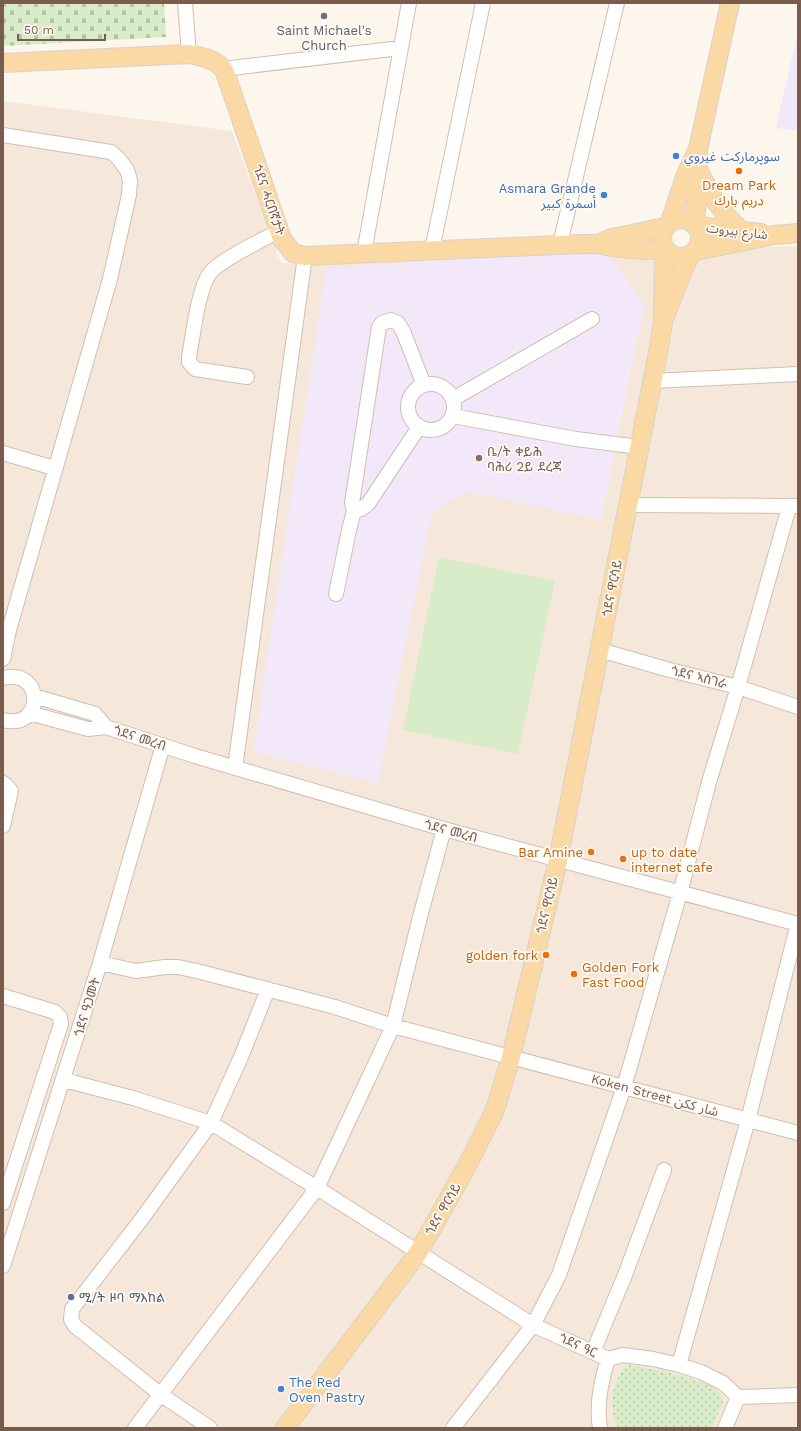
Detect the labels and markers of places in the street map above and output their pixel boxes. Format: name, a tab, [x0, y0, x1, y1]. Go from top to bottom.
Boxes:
marker: Saint Michael's Church	[319, 11, 329, 21]
place label: Saint Michael's Church	[276, 23, 372, 53]
place label: سوپرمارکت غيروي	[684, 149, 780, 167]
marker: سوپرمارکت غيروي	[671, 151, 681, 161]
marker: Dream Park دريم بارك	[734, 166, 744, 176]
place label: Dream Park دريم بارك	[702, 178, 777, 211]
place label: Asmara Grande أسمرة كبير	[499, 181, 596, 211]
marker: Asmara Grande أسمرة كبير	[599, 190, 609, 200]
place label: ቤ/ት ቀይሕ ባሕሪ 2ይ ደረጃ	[487, 444, 562, 474]
marker: ቤ/ት ቀይሕ ባሕሪ 2ይ ደረጃ	[474, 453, 484, 463]
place label: Bar Amine	[518, 845, 583, 860]
place label: up to date internet cafe	[631, 845, 713, 875]
marker: Bar Amine	[586, 847, 596, 857]
marker: up to date internet cafe	[618, 854, 628, 864]
place label: golden fork	[466, 948, 539, 963]
marker: golden fork	[541, 950, 551, 960]
place label: Golden Fork Fast Food	[582, 960, 660, 990]
marker: Golden Fork Fast Food	[569, 969, 579, 979]
place label: ሚ/ት ዞባ ማእከል	[79, 1290, 165, 1305]
marker: ሚ/ት ዞባ ማእከል	[66, 1292, 76, 1302]
place label: The Red Oven Pastry	[289, 1375, 365, 1405]
marker: The Red Oven Pastry	[276, 1384, 286, 1394]

